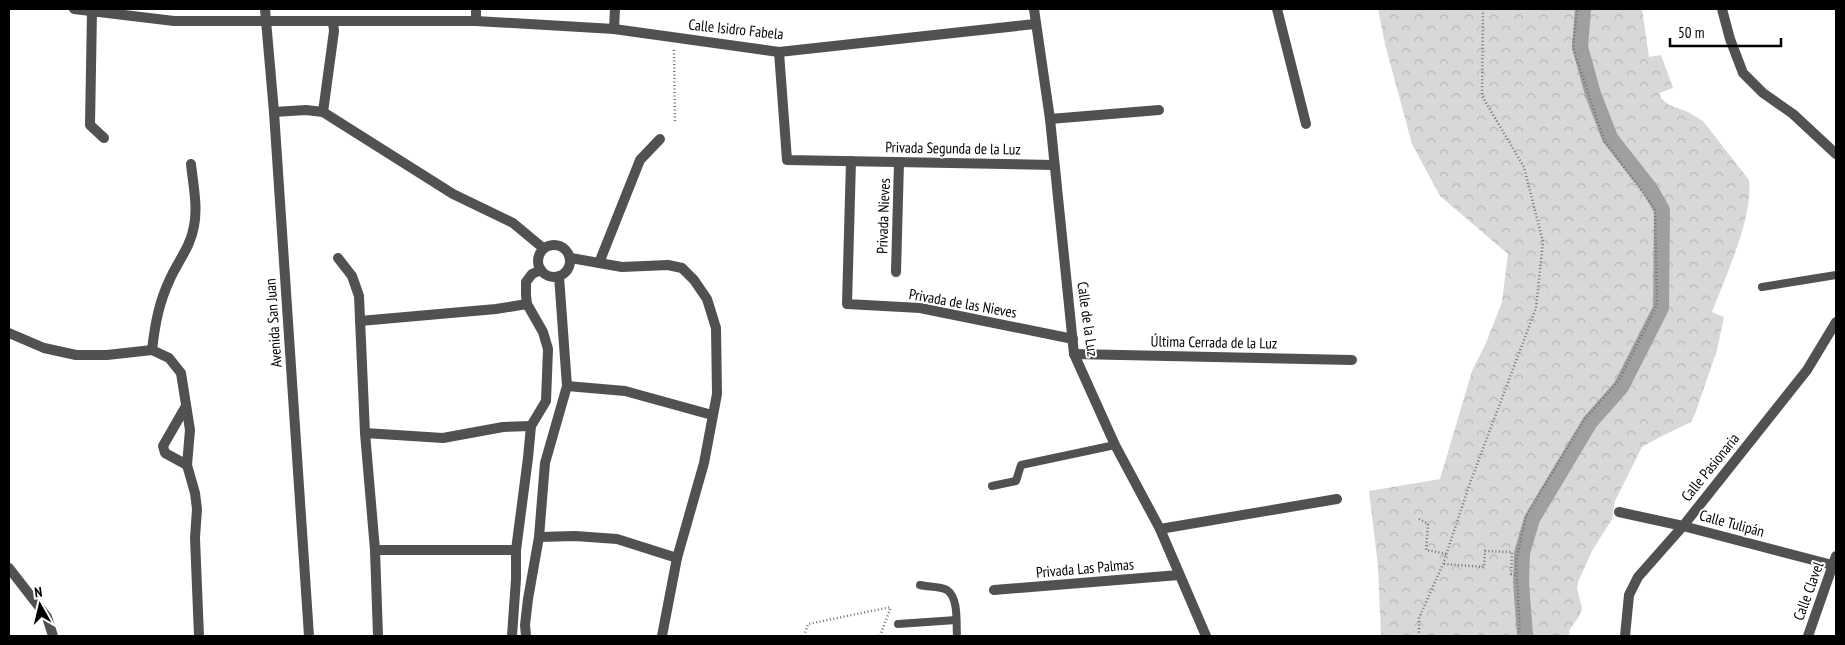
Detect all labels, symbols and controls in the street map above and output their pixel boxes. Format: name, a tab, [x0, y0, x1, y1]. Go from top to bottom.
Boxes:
street label: Calle Isidro Fabela	[688, 15, 784, 43]
scale bar	[1670, 15, 1781, 47]
text: 50 m	[1678, 23, 1704, 42]
street label: Privada Segunda de la Luz	[885, 137, 1021, 159]
street label: Privada Nieves	[872, 178, 894, 254]
street label: Avenida San Juan	[260, 278, 286, 368]
street label: Calle de la Luz	[1073, 280, 1103, 358]
street label: Privada de las Nieves	[908, 284, 1018, 322]
street label: Última Cerrada de la Luz	[1151, 331, 1277, 353]
street label: Calle Pasionaria	[1677, 429, 1743, 505]
street label: Calle Tulipán	[1697, 505, 1767, 541]
street label: Privada Las Palmas	[1035, 554, 1135, 582]
street label: Calle Clavel	[1789, 559, 1828, 623]
north arrow	[15, 580, 65, 630]
text: N	[33, 583, 43, 602]

